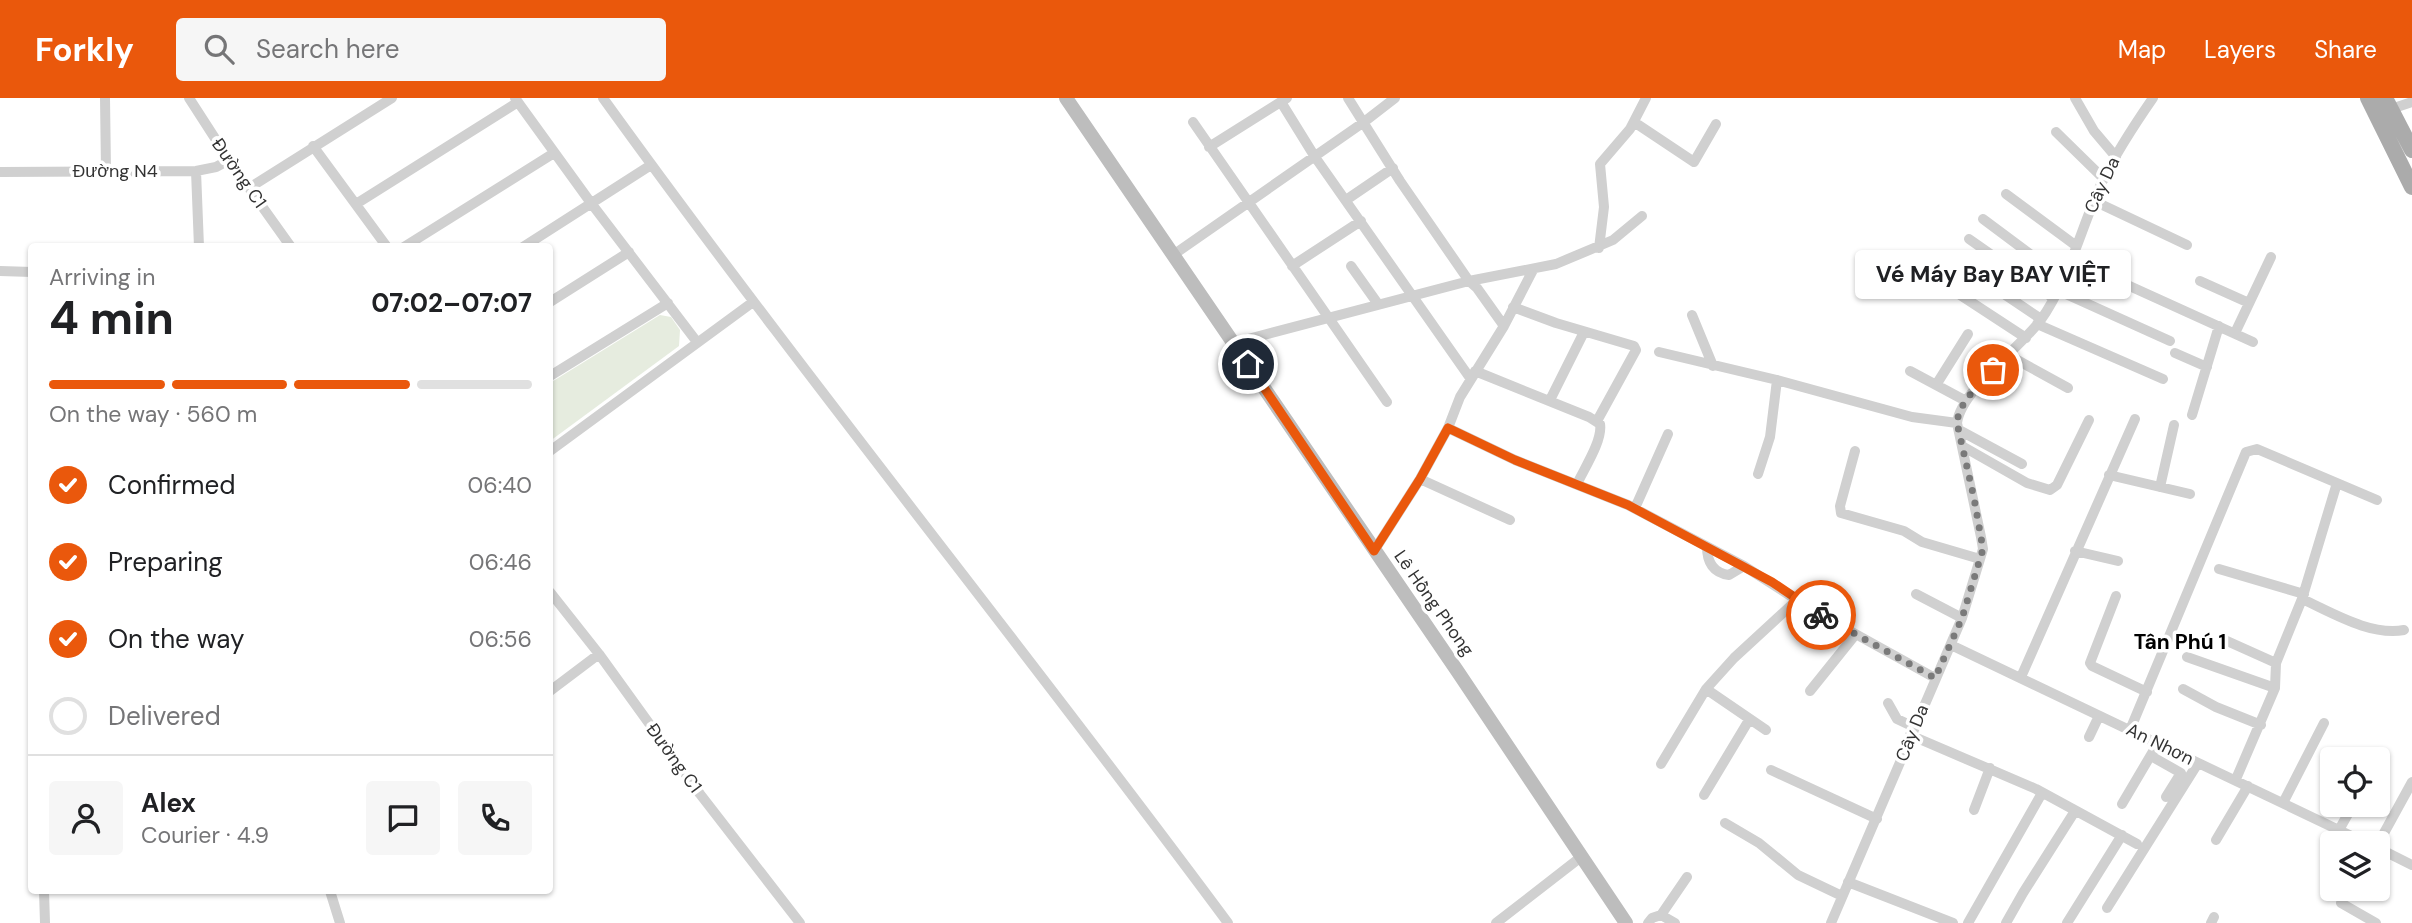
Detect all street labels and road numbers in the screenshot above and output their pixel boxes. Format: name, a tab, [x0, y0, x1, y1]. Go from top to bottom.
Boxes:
street label: Đường C1	[206, 133, 272, 213]
street label: Cây Da	[2079, 153, 2125, 217]
street label: Đường N4	[72, 159, 158, 183]
street label: Lê Hồng Phong	[1389, 545, 1479, 661]
street label: Cây Da	[1890, 701, 1934, 765]
street label: An Nhơn	[2122, 717, 2198, 771]
street label: Đường C1	[641, 718, 707, 798]

